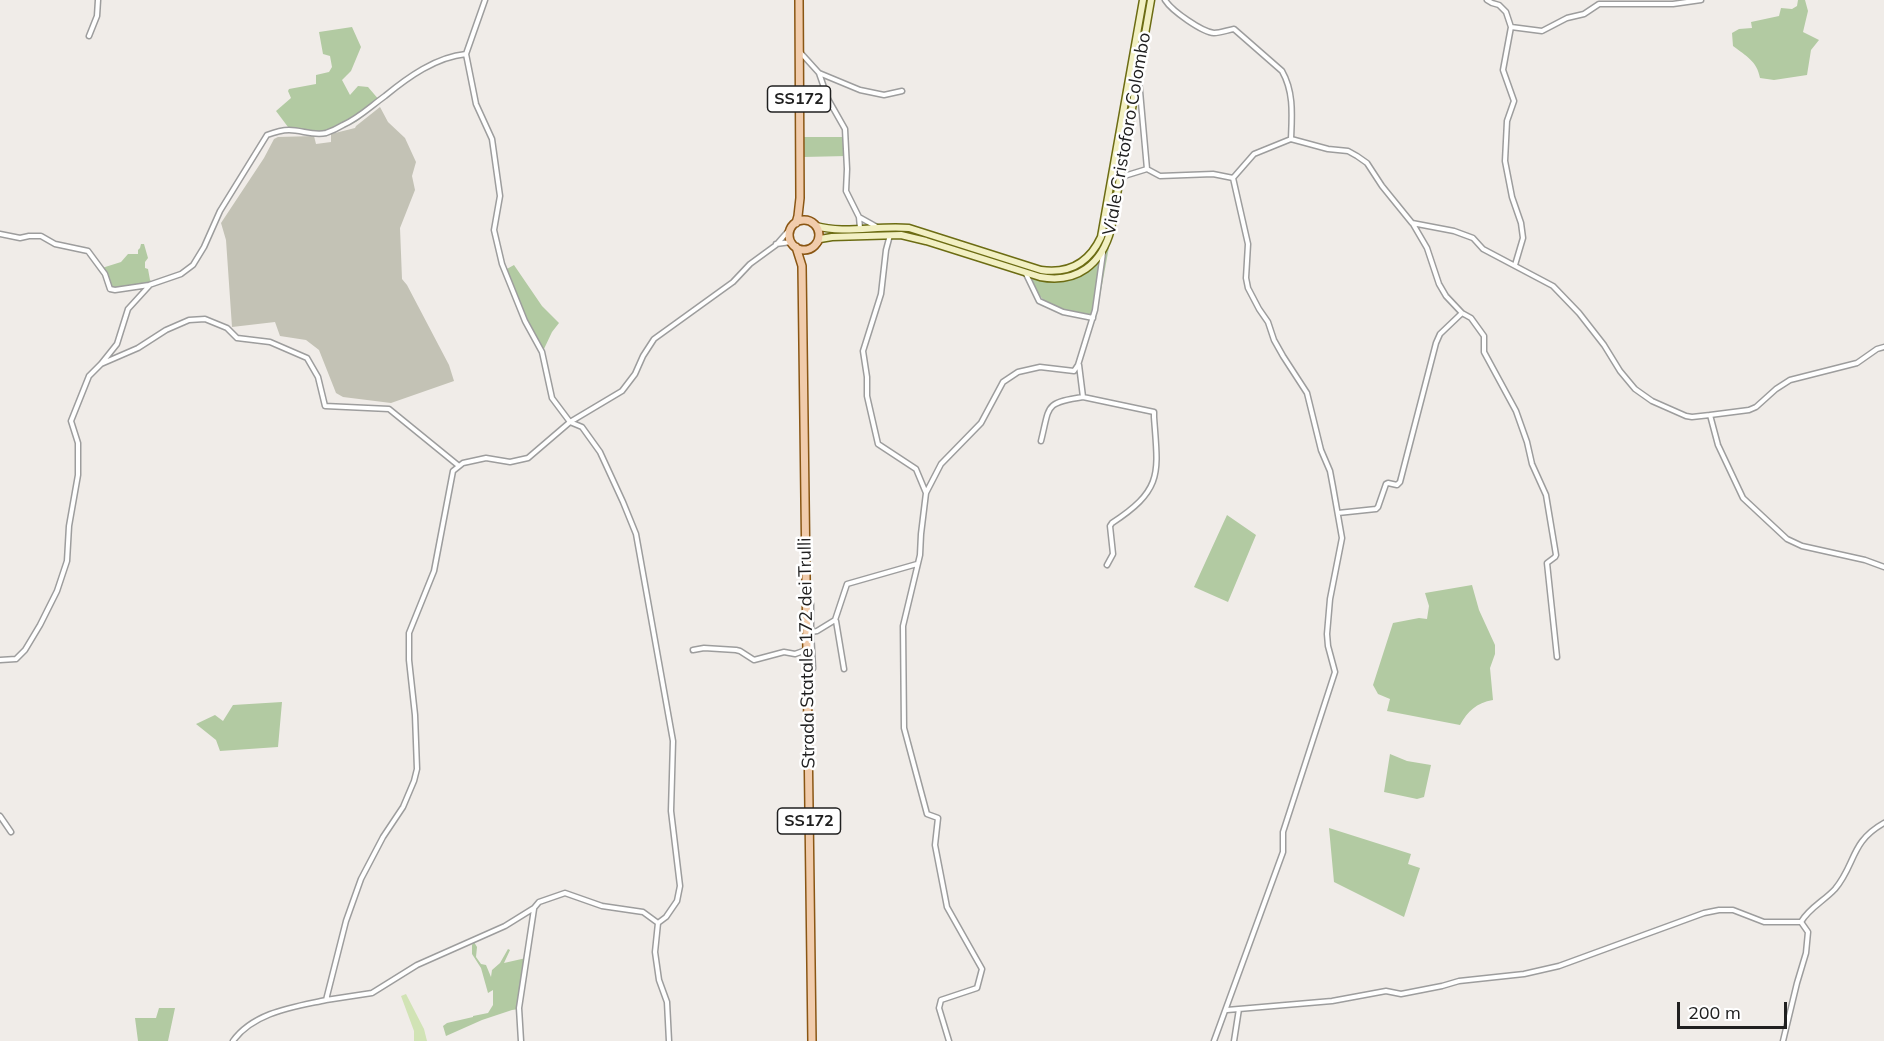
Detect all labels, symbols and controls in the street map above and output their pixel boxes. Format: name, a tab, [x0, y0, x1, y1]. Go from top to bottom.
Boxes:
street label: Viale Cristoforo Colombo	[1099, 31, 1155, 237]
road number: SS172	[768, 86, 830, 112]
street label: Strada Statale 172 dei Trulli	[794, 537, 820, 769]
road number: SS172	[778, 808, 840, 834]
scale bar	[1680, 990, 1790, 1028]
text: 200 m	[1688, 1001, 1741, 1024]

